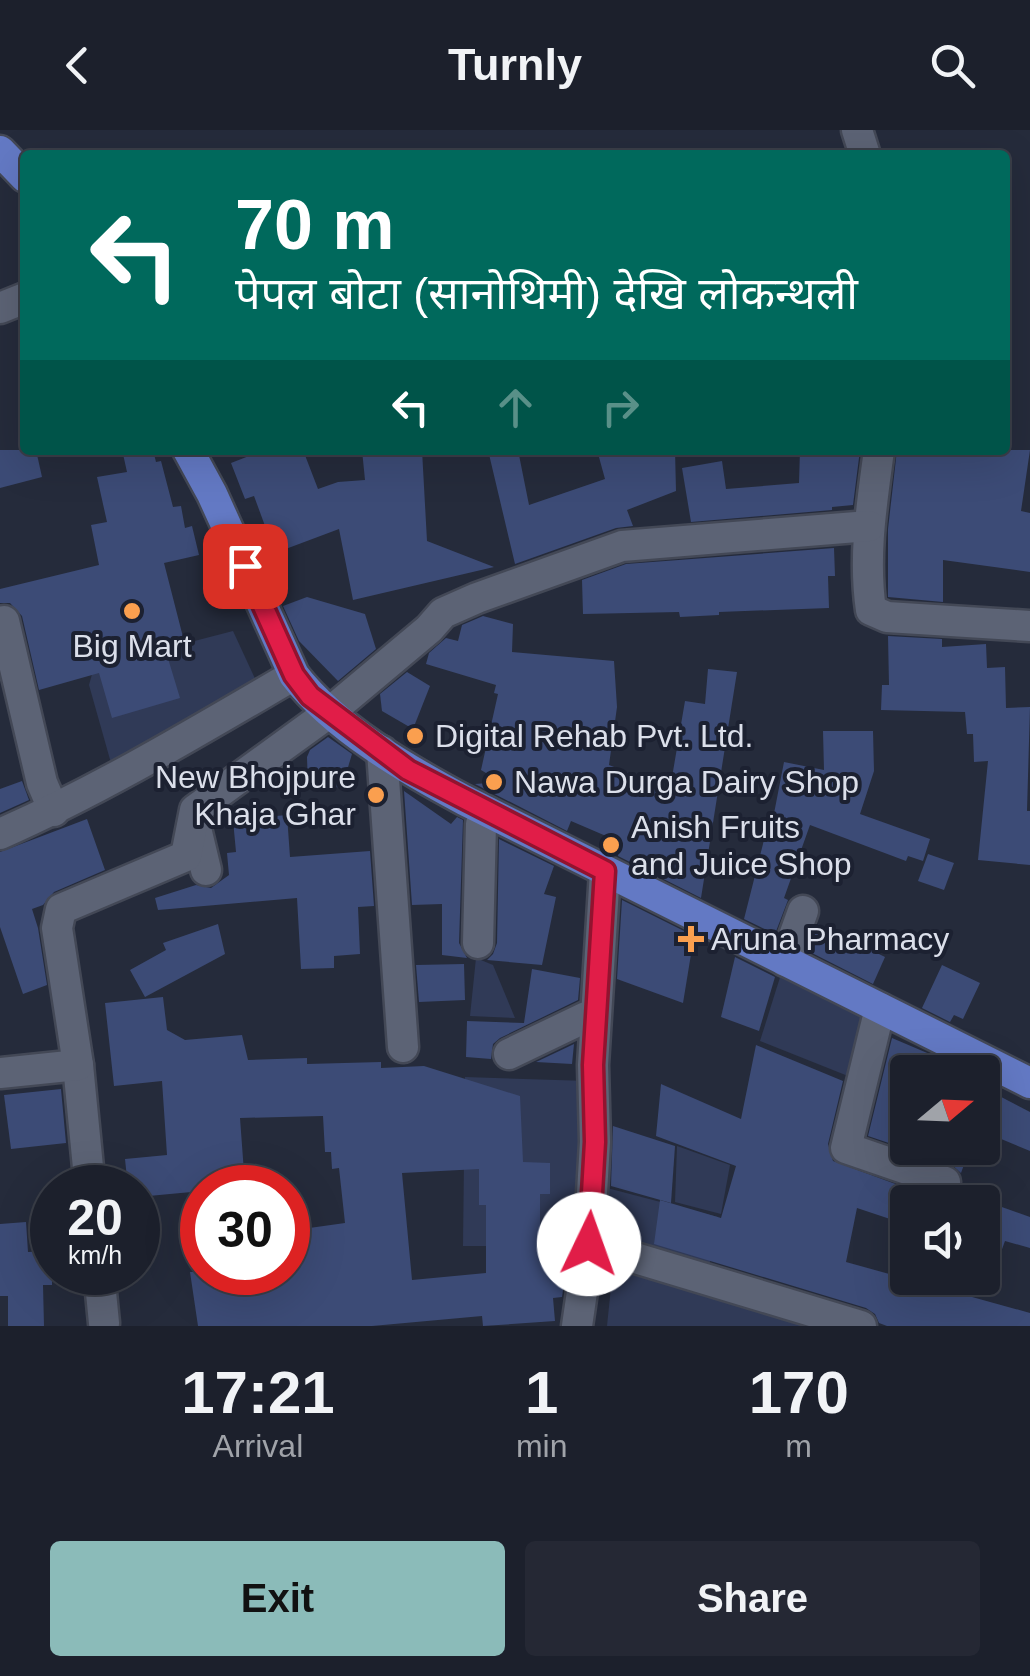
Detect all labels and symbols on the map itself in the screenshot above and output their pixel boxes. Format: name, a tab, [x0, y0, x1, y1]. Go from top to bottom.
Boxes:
pin	[203, 524, 288, 609]
marker: Big Mart	[121, 600, 143, 622]
place label: Big Mart	[72, 628, 192, 664]
place label: Digital Rehab Pvt. Ltd.	[435, 718, 753, 754]
marker: Digital Rehab Pvt. Ltd.	[404, 725, 426, 747]
place label: New Bhojpure Khaja Ghar	[155, 759, 356, 832]
place label: Nawa Durga Dairy Shop	[514, 764, 859, 800]
marker: Nawa Durga Dairy Shop	[483, 771, 505, 793]
marker: New Bhojpure Khaja Ghar	[365, 784, 387, 806]
place label: Anish Fruits and Juice Shop	[631, 809, 852, 882]
marker: Anish Fruits and Juice Shop	[600, 834, 622, 856]
place label: Aruna Pharmacy	[711, 921, 949, 957]
marker: Aruna Pharmacy	[680, 928, 702, 950]
north arrow	[890, 1055, 1000, 1165]
speed limit sign: 30	[180, 1165, 310, 1295]
position arrow	[537, 1192, 641, 1296]

